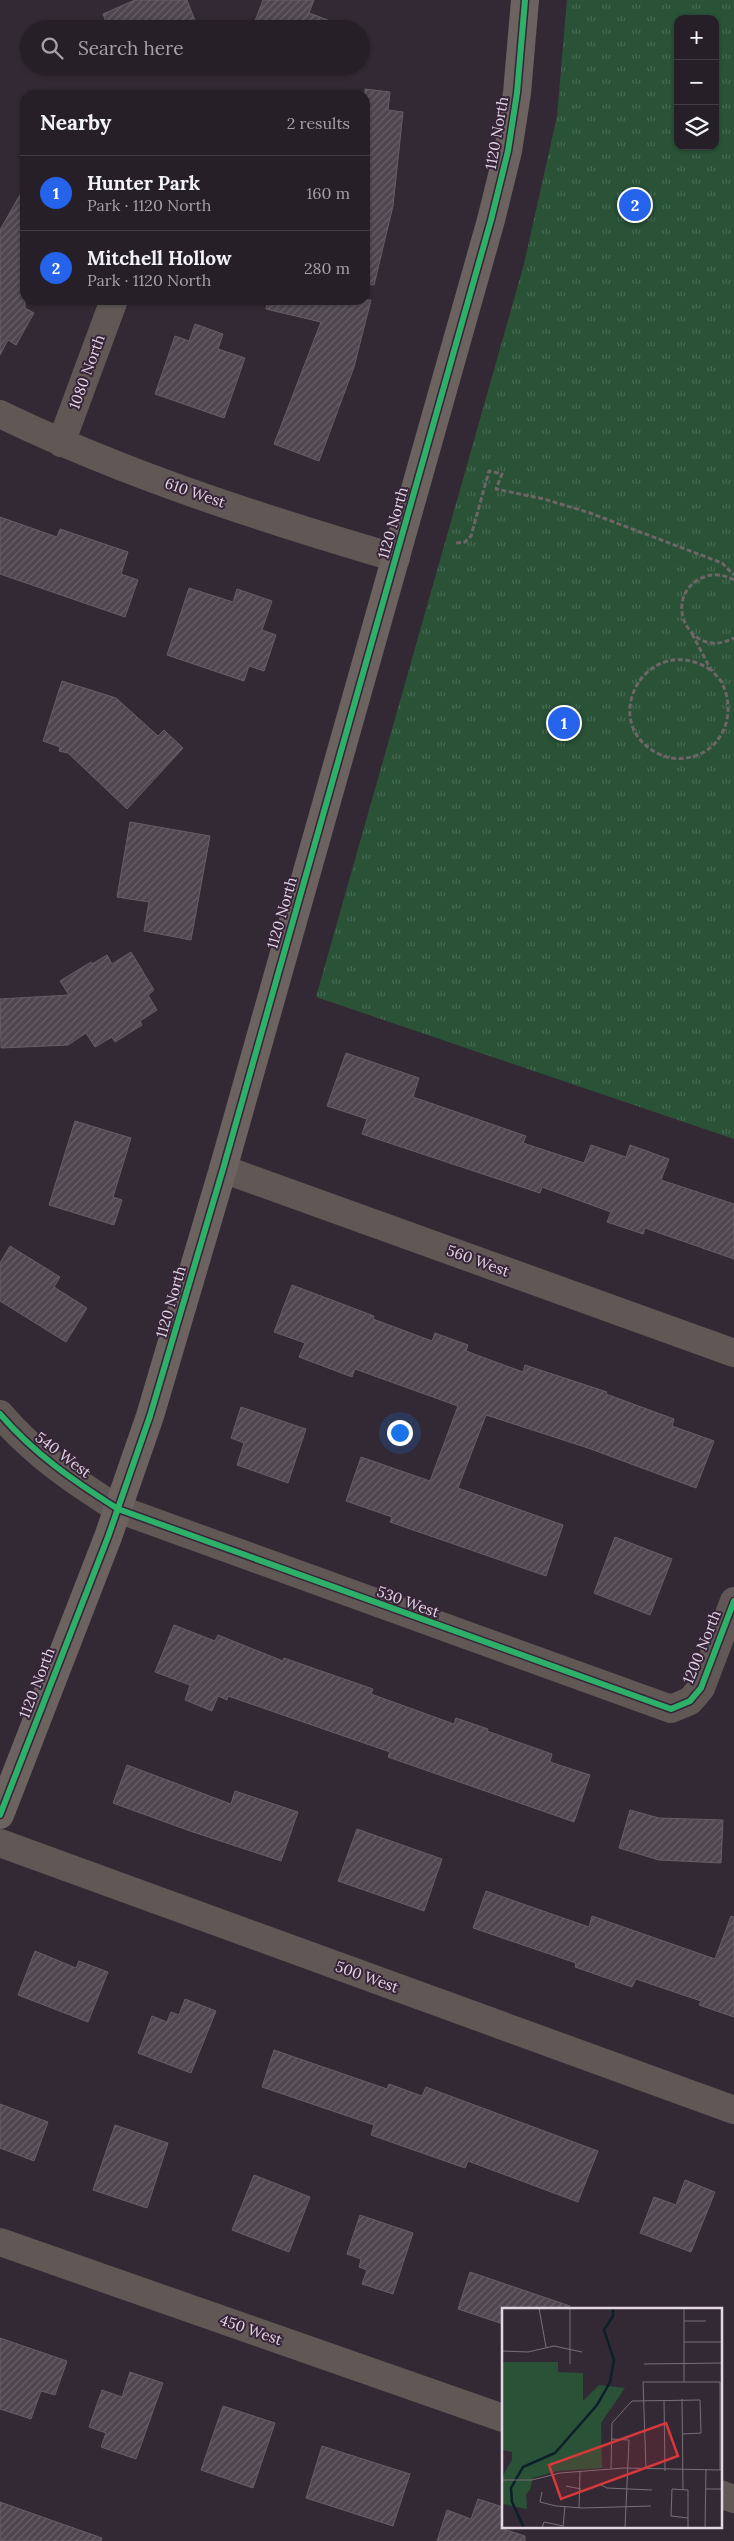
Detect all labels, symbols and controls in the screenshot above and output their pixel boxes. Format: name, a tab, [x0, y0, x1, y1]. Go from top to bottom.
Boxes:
map controls	[674, 15, 719, 150]
button: +	[674, 15, 719, 60]
search box	[20, 20, 370, 75]
icon: search	[38, 34, 66, 62]
text: Search here	[78, 36, 184, 60]
button: −	[674, 60, 719, 105]
street label: 1120 North	[481, 95, 512, 171]
button: layers	[674, 105, 719, 150]
text: Nearby	[40, 109, 111, 136]
text: 2 results	[287, 113, 350, 133]
text: Hunter Park	[87, 171, 200, 195]
text: 1	[53, 183, 59, 203]
text: 160 m	[306, 183, 350, 203]
pin: 2	[619, 186, 651, 224]
text: Park · 1120 North	[87, 195, 211, 215]
text: Mitchell Hollow	[87, 246, 231, 270]
text: 2	[52, 258, 60, 278]
text: 280 m	[304, 258, 350, 278]
text: Park · 1120 North	[87, 270, 211, 290]
street label: 1080 North	[64, 332, 109, 412]
street label: 610 West	[162, 473, 228, 512]
street label: 1120 North	[373, 485, 412, 561]
pin: 1	[548, 704, 580, 742]
street label: 1120 North	[262, 875, 301, 951]
street label: 560 West	[444, 1240, 512, 1281]
street label: 1120 North	[151, 1264, 190, 1340]
your location	[387, 1420, 413, 1446]
street label: 540 West	[32, 1428, 95, 1482]
street label: 530 West	[374, 1581, 442, 1622]
street label: 1200 North	[678, 1607, 725, 1686]
street label: 1120 North	[14, 1645, 59, 1721]
street label: 500 West	[333, 1956, 402, 1997]
inset map	[502, 2308, 722, 2528]
street label: 450 West	[217, 2310, 285, 2349]

